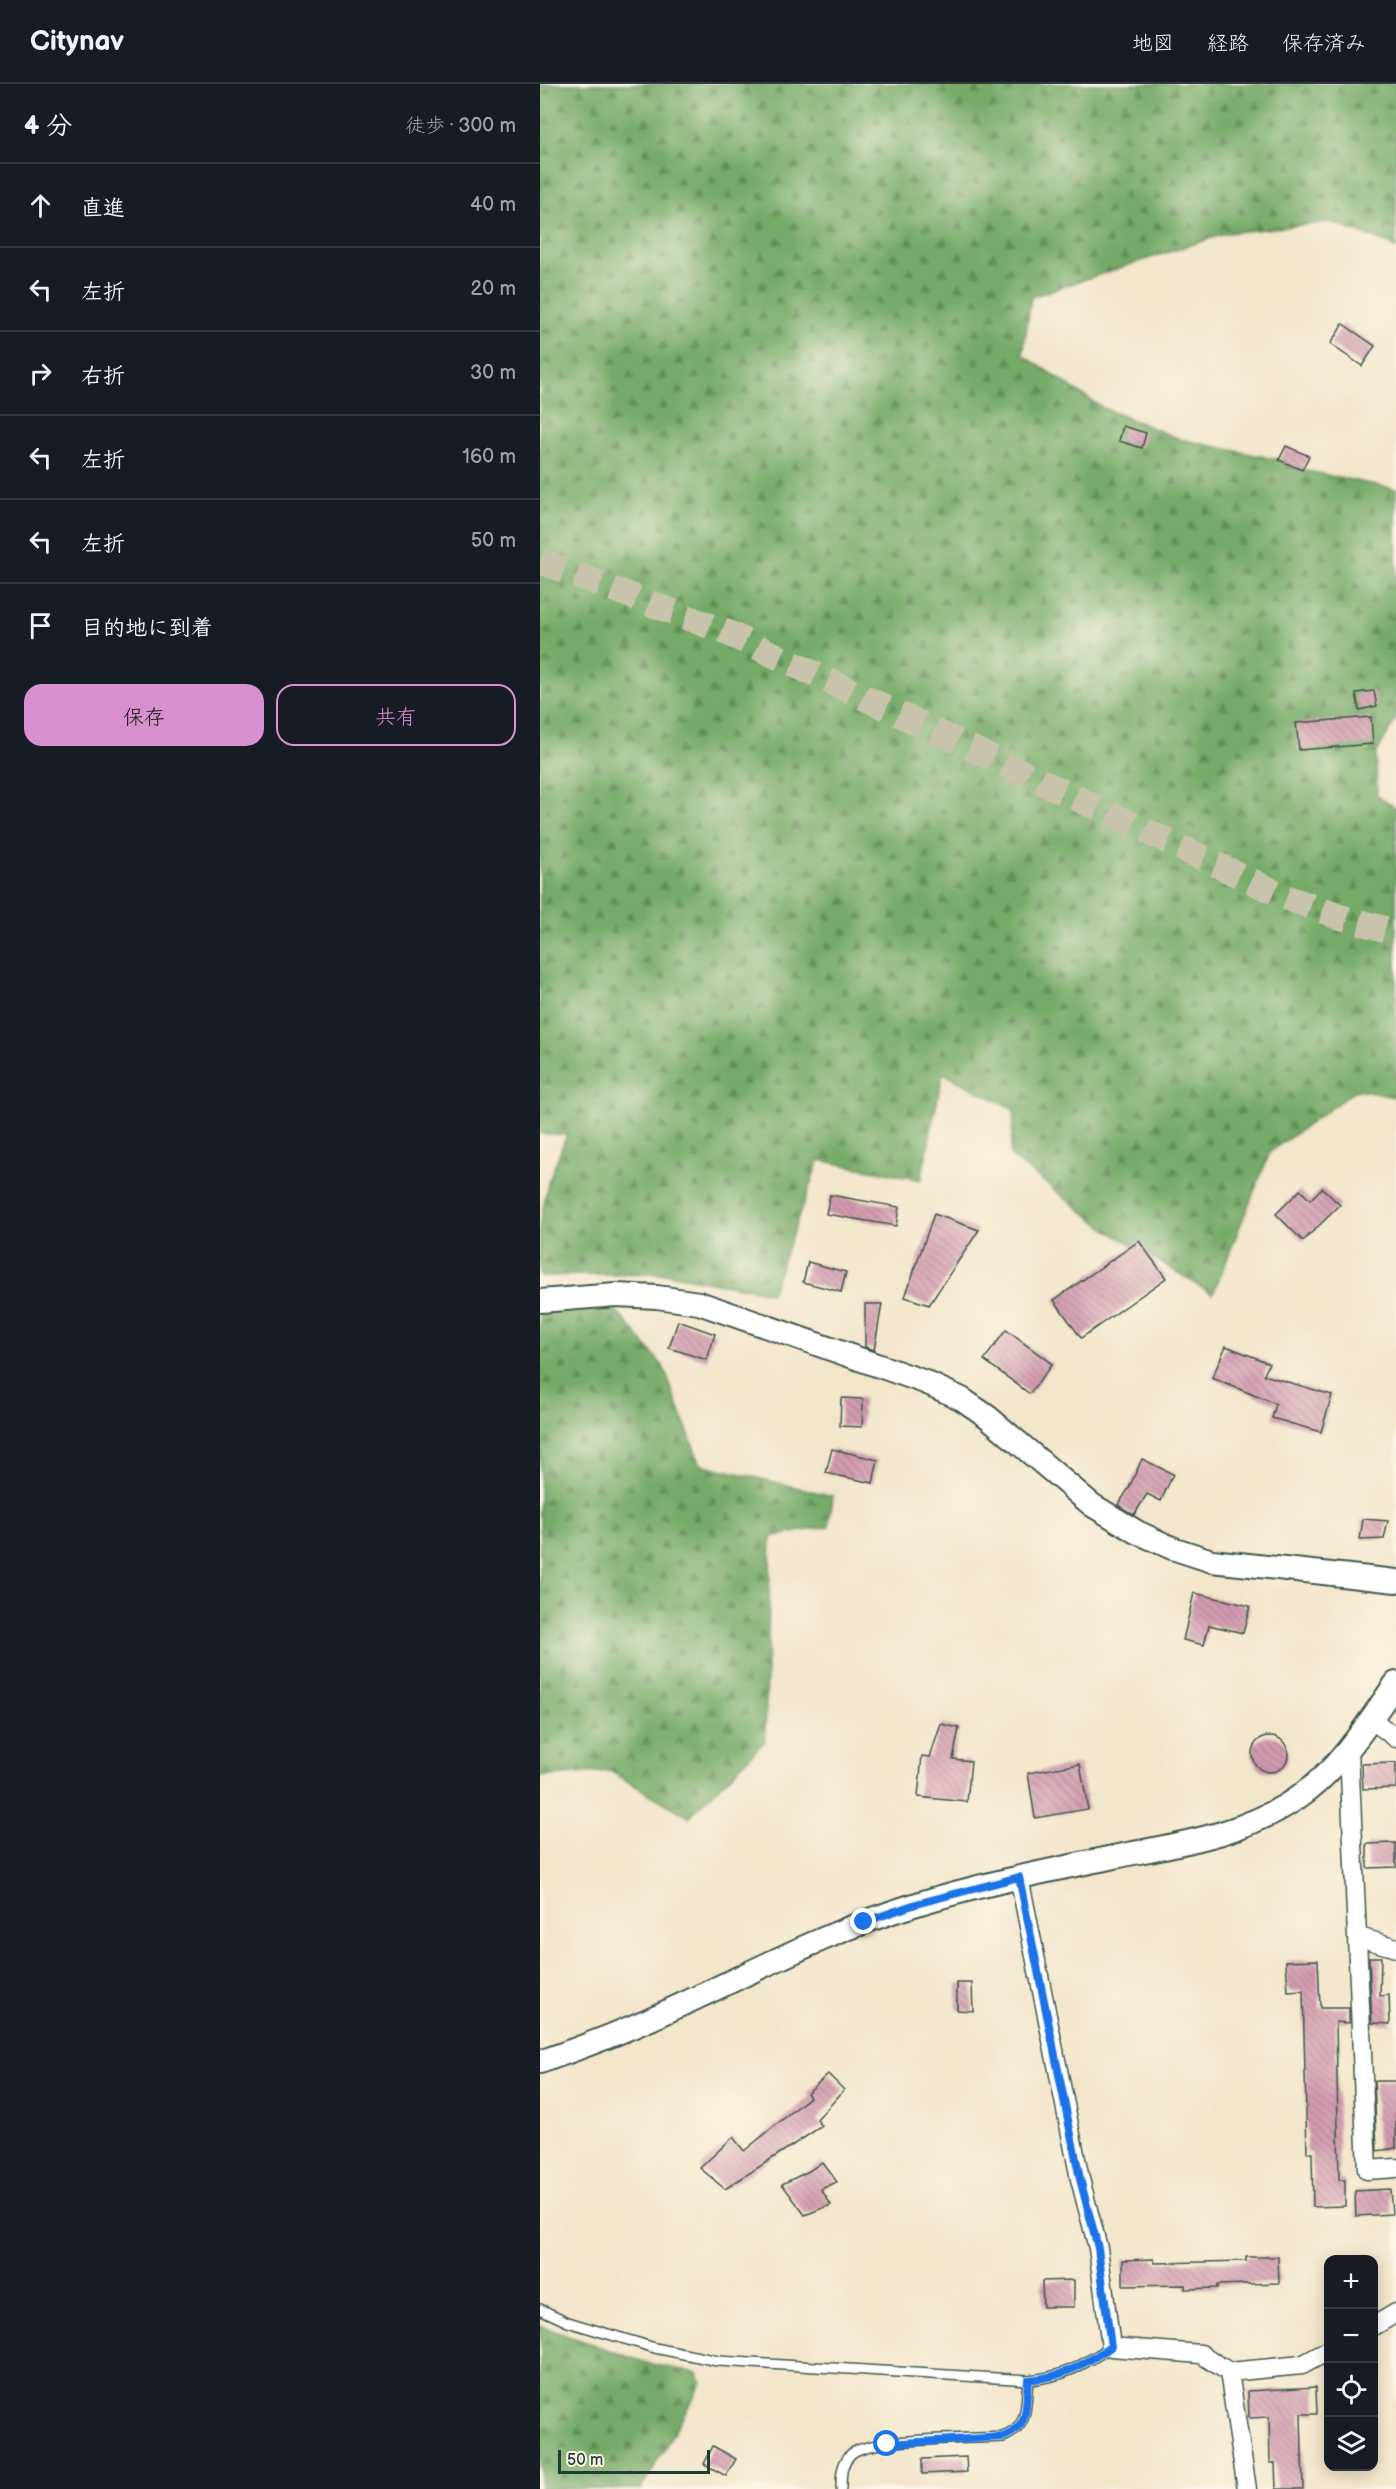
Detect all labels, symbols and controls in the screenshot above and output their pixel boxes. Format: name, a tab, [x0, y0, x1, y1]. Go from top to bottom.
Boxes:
text: Citynav	[30, 25, 124, 58]
text: 地図	[1132, 31, 1174, 56]
text: 経路	[1207, 31, 1249, 56]
text: 保存済み	[1282, 31, 1366, 56]
text: 4 分	[24, 111, 72, 142]
text: 徒歩 · 300 m	[405, 114, 516, 138]
icon: ahead	[24, 189, 57, 222]
text: 40 m	[470, 193, 516, 217]
text: 直進	[81, 195, 125, 222]
icon: left	[24, 273, 57, 306]
text: 20 m	[471, 277, 516, 301]
text: 左折	[81, 279, 125, 306]
icon: right	[24, 357, 57, 390]
text: 30 m	[470, 361, 516, 385]
text: 右折	[81, 363, 125, 390]
icon: left	[24, 441, 57, 474]
text: 160 m	[462, 445, 516, 469]
text: 左折	[81, 447, 125, 474]
icon: left	[24, 525, 57, 558]
text: 50 m	[471, 529, 516, 553]
text: 左折	[81, 531, 125, 558]
icon: arrive	[24, 609, 57, 642]
text: 目的地に到着	[81, 615, 213, 642]
button: 保存	[24, 684, 264, 746]
button: 共有	[276, 684, 516, 746]
route end	[850, 1908, 876, 1934]
map controls	[1324, 2255, 1378, 2471]
button: +	[1324, 2255, 1378, 2309]
button: −	[1324, 2309, 1378, 2363]
button: locate	[1324, 2363, 1378, 2417]
button: layers	[1324, 2417, 1378, 2471]
route start	[873, 2430, 899, 2456]
scale bar	[558, 2447, 710, 2474]
text: 50 m	[567, 2451, 603, 2470]

